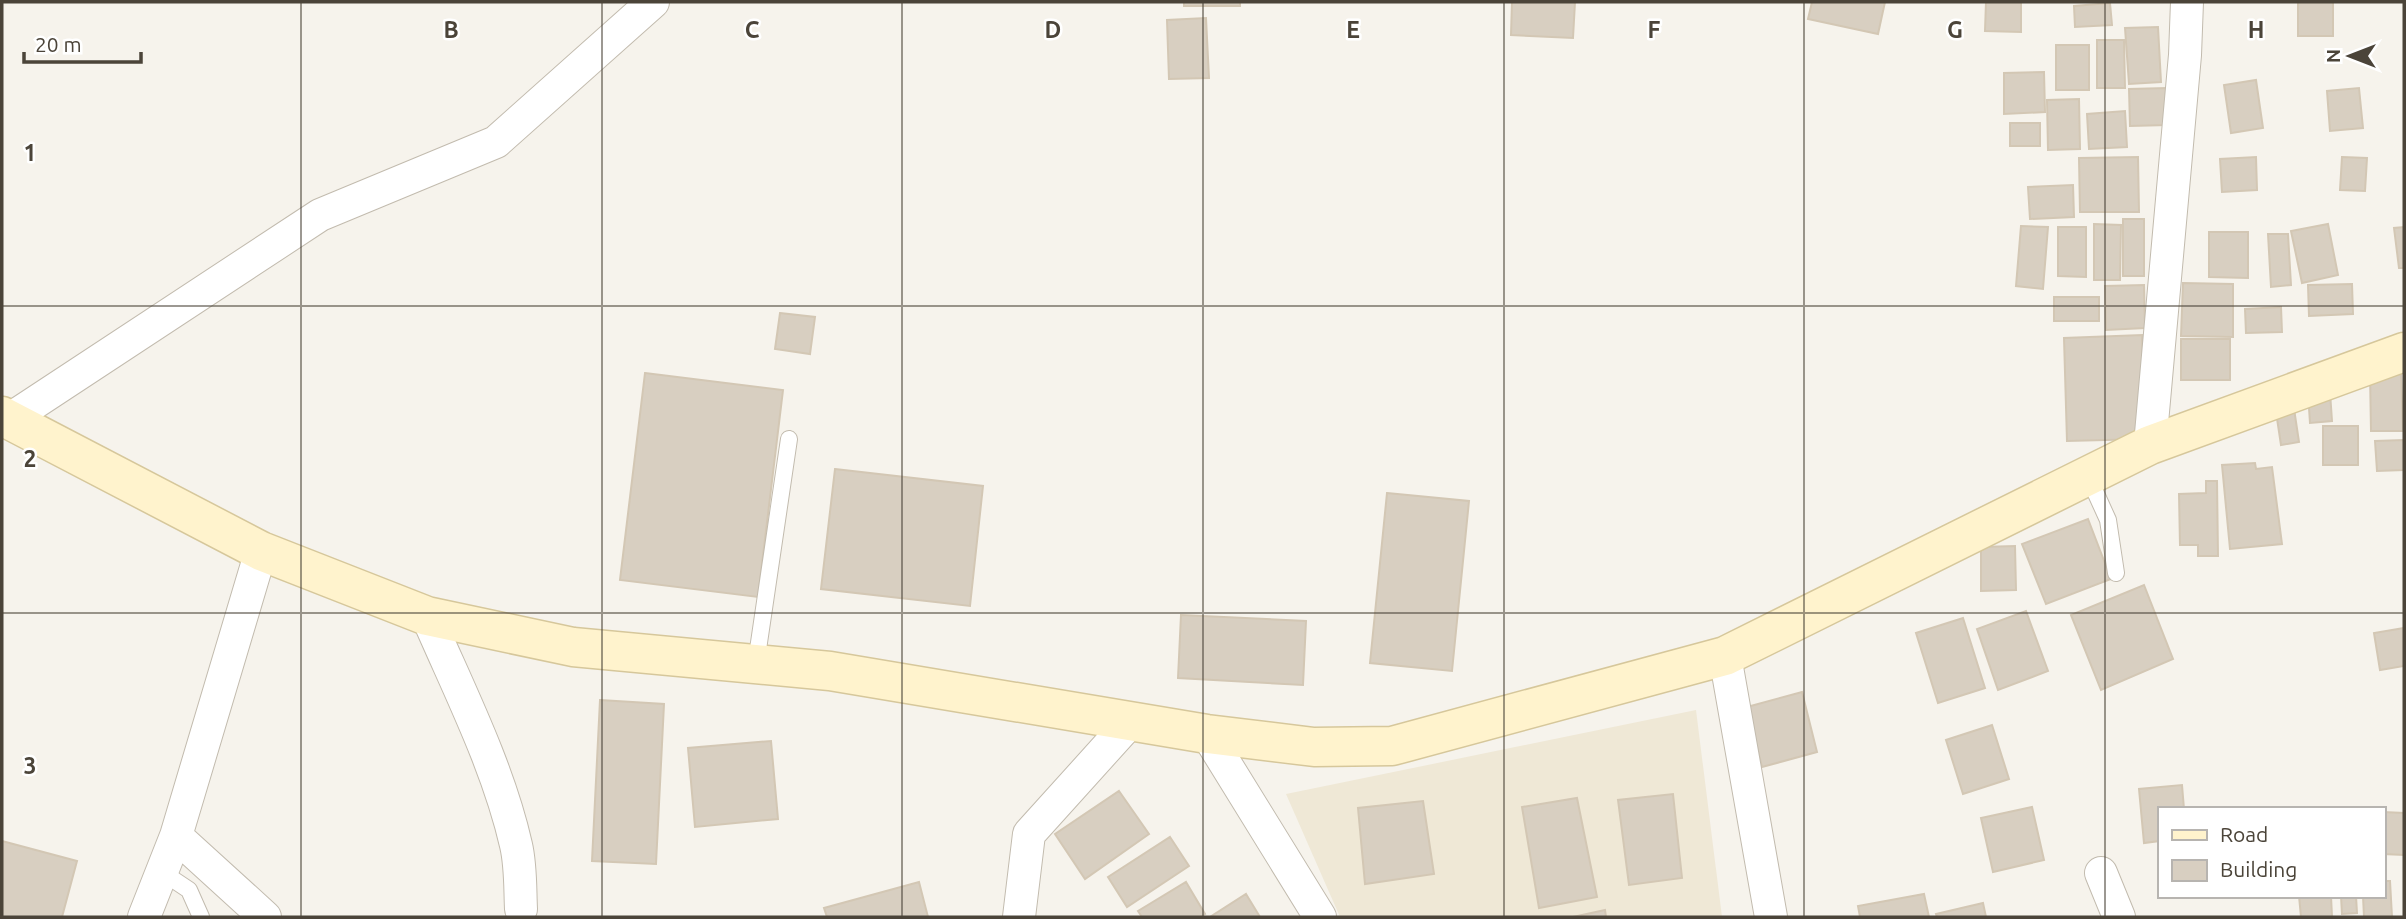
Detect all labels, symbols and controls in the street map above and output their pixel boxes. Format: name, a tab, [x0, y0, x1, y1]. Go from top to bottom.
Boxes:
text: B	[443, 17, 459, 42]
text: C	[745, 17, 760, 42]
text: D	[1045, 17, 1061, 42]
text: E	[1346, 17, 1360, 42]
text: F	[1648, 17, 1661, 42]
text: G	[1947, 17, 1963, 42]
text: H	[2248, 17, 2264, 42]
scale bar	[24, 21, 142, 65]
north arrow	[2315, 21, 2385, 91]
text: 20 m	[35, 32, 82, 56]
text: N	[2322, 49, 2344, 63]
text: 1	[24, 140, 36, 165]
text: 2	[24, 446, 36, 471]
text: 3	[24, 753, 36, 778]
legend	[2158, 807, 2385, 898]
text: Road	[2220, 822, 2268, 846]
text: Building	[2220, 857, 2297, 881]

